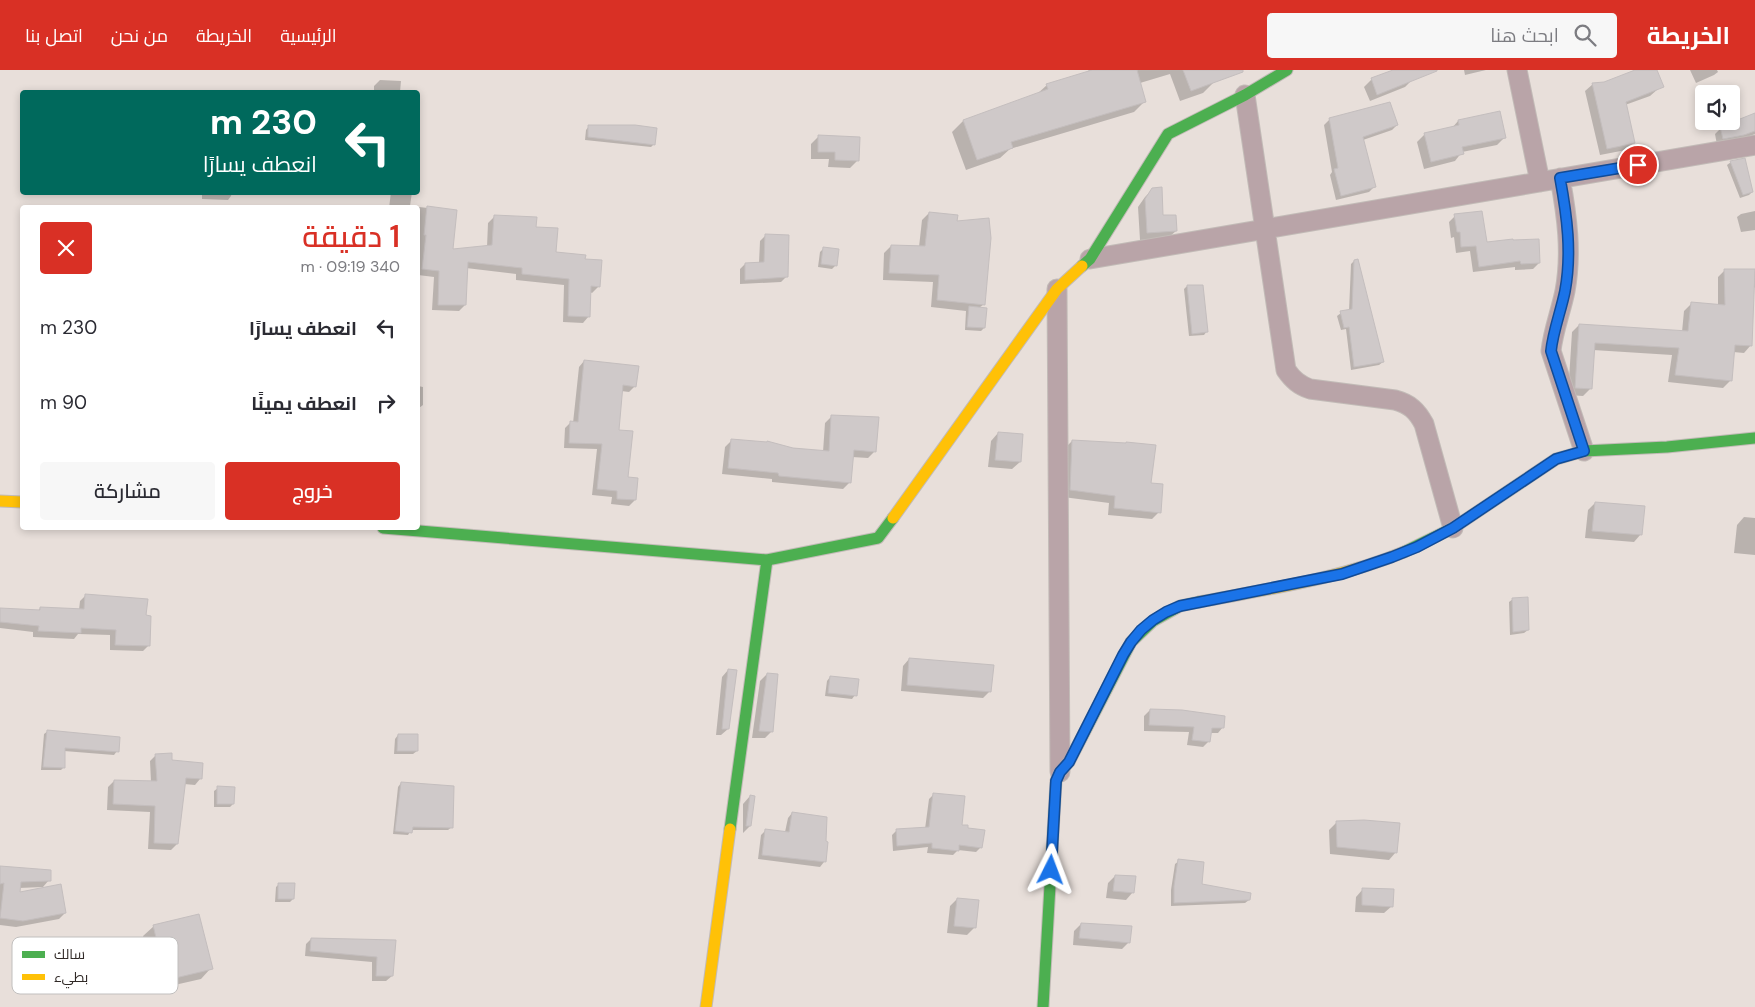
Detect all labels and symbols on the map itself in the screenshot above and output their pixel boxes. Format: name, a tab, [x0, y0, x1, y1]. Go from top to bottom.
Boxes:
pin	[1617, 144, 1659, 186]
position arrow	[1024, 843, 1076, 895]
legend	[12, 937, 178, 994]
text: سالك	[54, 945, 85, 963]
text: بطيء	[54, 968, 88, 989]

